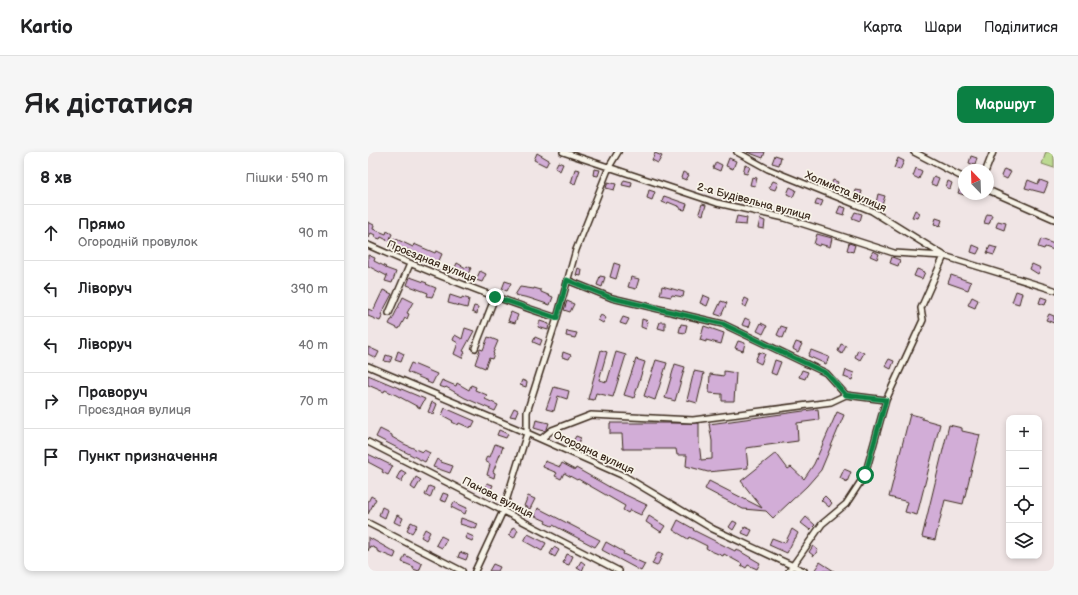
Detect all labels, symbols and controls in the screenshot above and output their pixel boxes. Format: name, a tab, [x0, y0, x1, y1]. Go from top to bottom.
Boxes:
text: Kartio	[20, 16, 73, 39]
text: Карта	[863, 19, 902, 36]
text: Шари	[924, 19, 962, 36]
text: Поділитися	[984, 19, 1058, 36]
button: Маршрут	[957, 86, 1054, 123]
text: Як дістатися	[24, 88, 193, 121]
north arrow	[958, 164, 994, 200]
text: 8 хв	[40, 168, 72, 188]
street label: Холмиста вулиця	[803, 168, 889, 215]
text: Пішки · 590 m	[246, 170, 328, 186]
street label: 2-а Будівельна вулиця	[696, 180, 812, 223]
text: Прямо	[78, 215, 125, 234]
icon: ahead	[40, 222, 62, 244]
text: 90 m	[299, 225, 328, 241]
text: Огородній провулок	[78, 234, 198, 250]
street label: Проєздная вулиця	[385, 238, 479, 285]
icon: left	[40, 278, 62, 300]
text: Ліворуч	[78, 279, 132, 298]
text: 390 m	[291, 281, 328, 297]
route end	[486, 288, 504, 306]
icon: left	[40, 334, 62, 356]
text: Ліворуч	[78, 335, 132, 354]
text: 40 m	[298, 337, 328, 353]
text: Праворуч	[78, 383, 148, 402]
icon: right	[40, 390, 62, 412]
text: 70 m	[300, 393, 328, 409]
text: Проєздная вулиця	[78, 402, 191, 418]
map controls	[1006, 415, 1042, 559]
button: +	[1006, 415, 1042, 451]
street label: Огородна вулиця	[551, 428, 636, 477]
icon: arrive	[40, 446, 62, 468]
text: Пункт призначення	[78, 447, 218, 466]
button: −	[1006, 451, 1042, 487]
route start	[856, 466, 874, 484]
street label: Панова вулиця	[460, 474, 535, 521]
button: locate	[1006, 487, 1042, 523]
button: layers	[1006, 523, 1042, 559]

